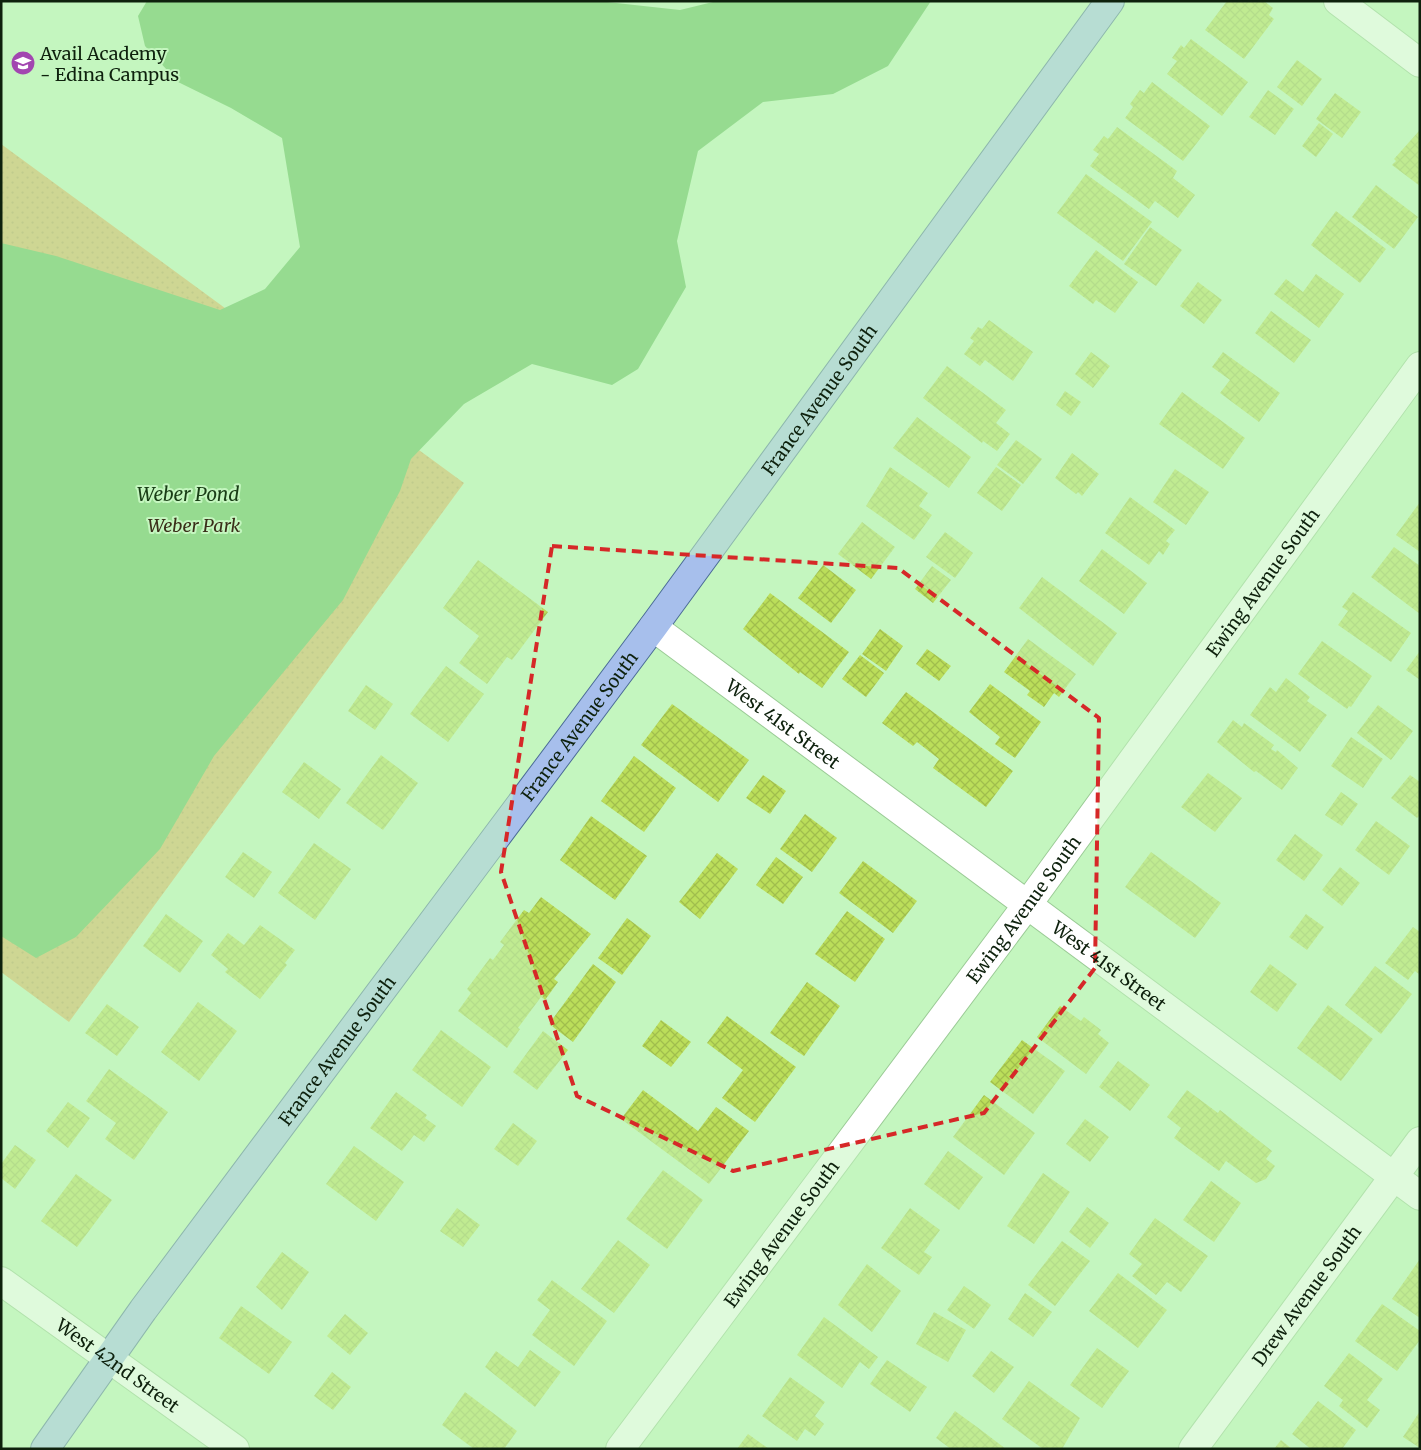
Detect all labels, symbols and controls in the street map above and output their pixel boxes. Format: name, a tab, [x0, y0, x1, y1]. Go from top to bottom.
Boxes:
place label: Avail Academy - Edina Campus	[39, 42, 179, 86]
school or university icon: Avail Academy - Edina Campus	[10, 50, 36, 76]
street label: France Avenue South	[756, 320, 882, 480]
water label: Weber Pond	[137, 482, 239, 506]
street label: Ewing Avenue South	[1201, 503, 1324, 661]
park label: Weber Park	[148, 514, 241, 537]
street label: France Avenue South	[516, 646, 643, 806]
street label: West 41st Street	[721, 673, 845, 773]
street label: Ewing Avenue South	[961, 831, 1086, 987]
street label: West 41st Street	[1047, 915, 1171, 1015]
street label: France Avenue South	[273, 971, 400, 1130]
street label: Ewing Avenue South	[719, 1155, 844, 1312]
street label: Drew Avenue South	[1247, 1220, 1366, 1370]
street label: West 42nd Street	[51, 1312, 184, 1417]

